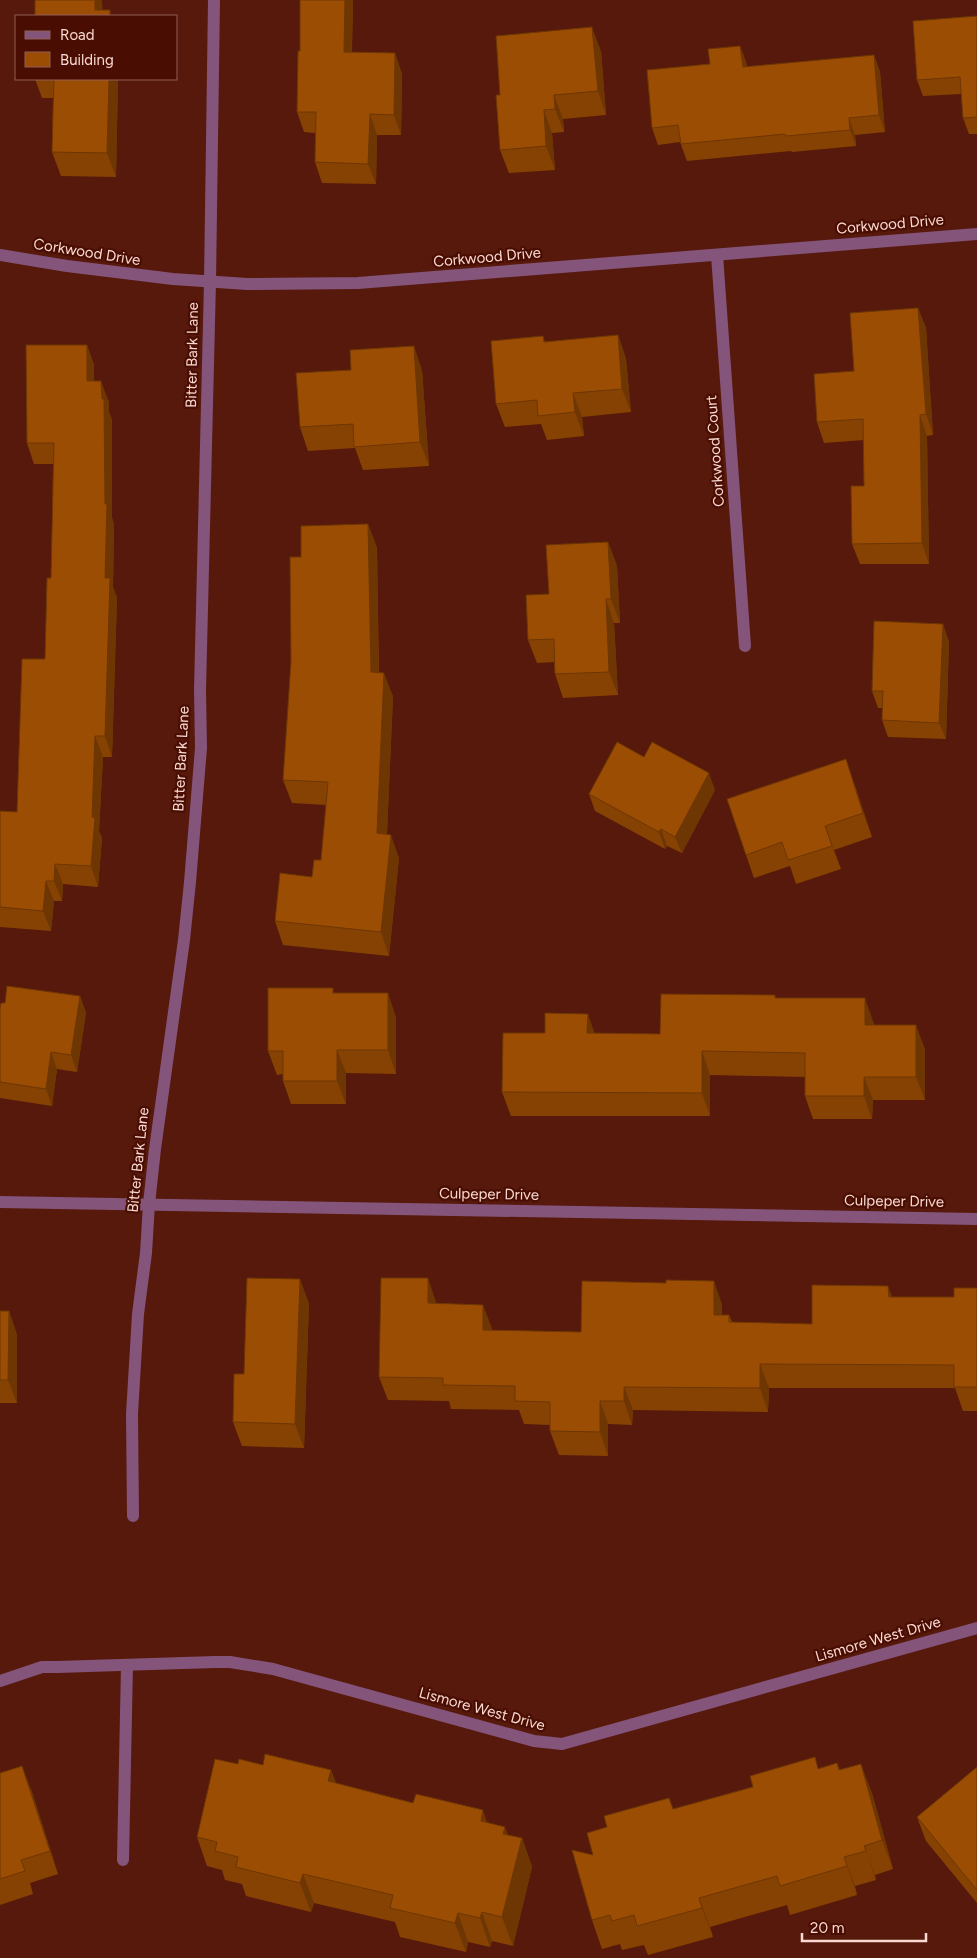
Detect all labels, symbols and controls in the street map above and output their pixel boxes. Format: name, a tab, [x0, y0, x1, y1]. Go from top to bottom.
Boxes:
legend	[15, 15, 178, 80]
text: Road	[60, 26, 95, 44]
text: Building	[60, 51, 114, 69]
street label: Corkwood Drive	[835, 210, 945, 238]
street label: Corkwood Drive	[32, 235, 142, 269]
street label: Corkwood Drive	[432, 243, 542, 271]
street label: Bitter Bark Lane	[182, 302, 202, 408]
street label: Corkwood Court	[702, 394, 728, 507]
street label: Bitter Bark Lane	[169, 706, 193, 812]
street label: Bitter Bark Lane	[124, 1106, 152, 1214]
street label: Culpeper Drive	[439, 1184, 539, 1204]
street label: Culpeper Drive	[844, 1191, 944, 1211]
street label: Lismore West Drive	[813, 1612, 943, 1666]
street label: Lismore West Drive	[417, 1684, 547, 1734]
scale bar	[802, 1910, 926, 1942]
text: 20 m	[810, 1919, 844, 1937]

